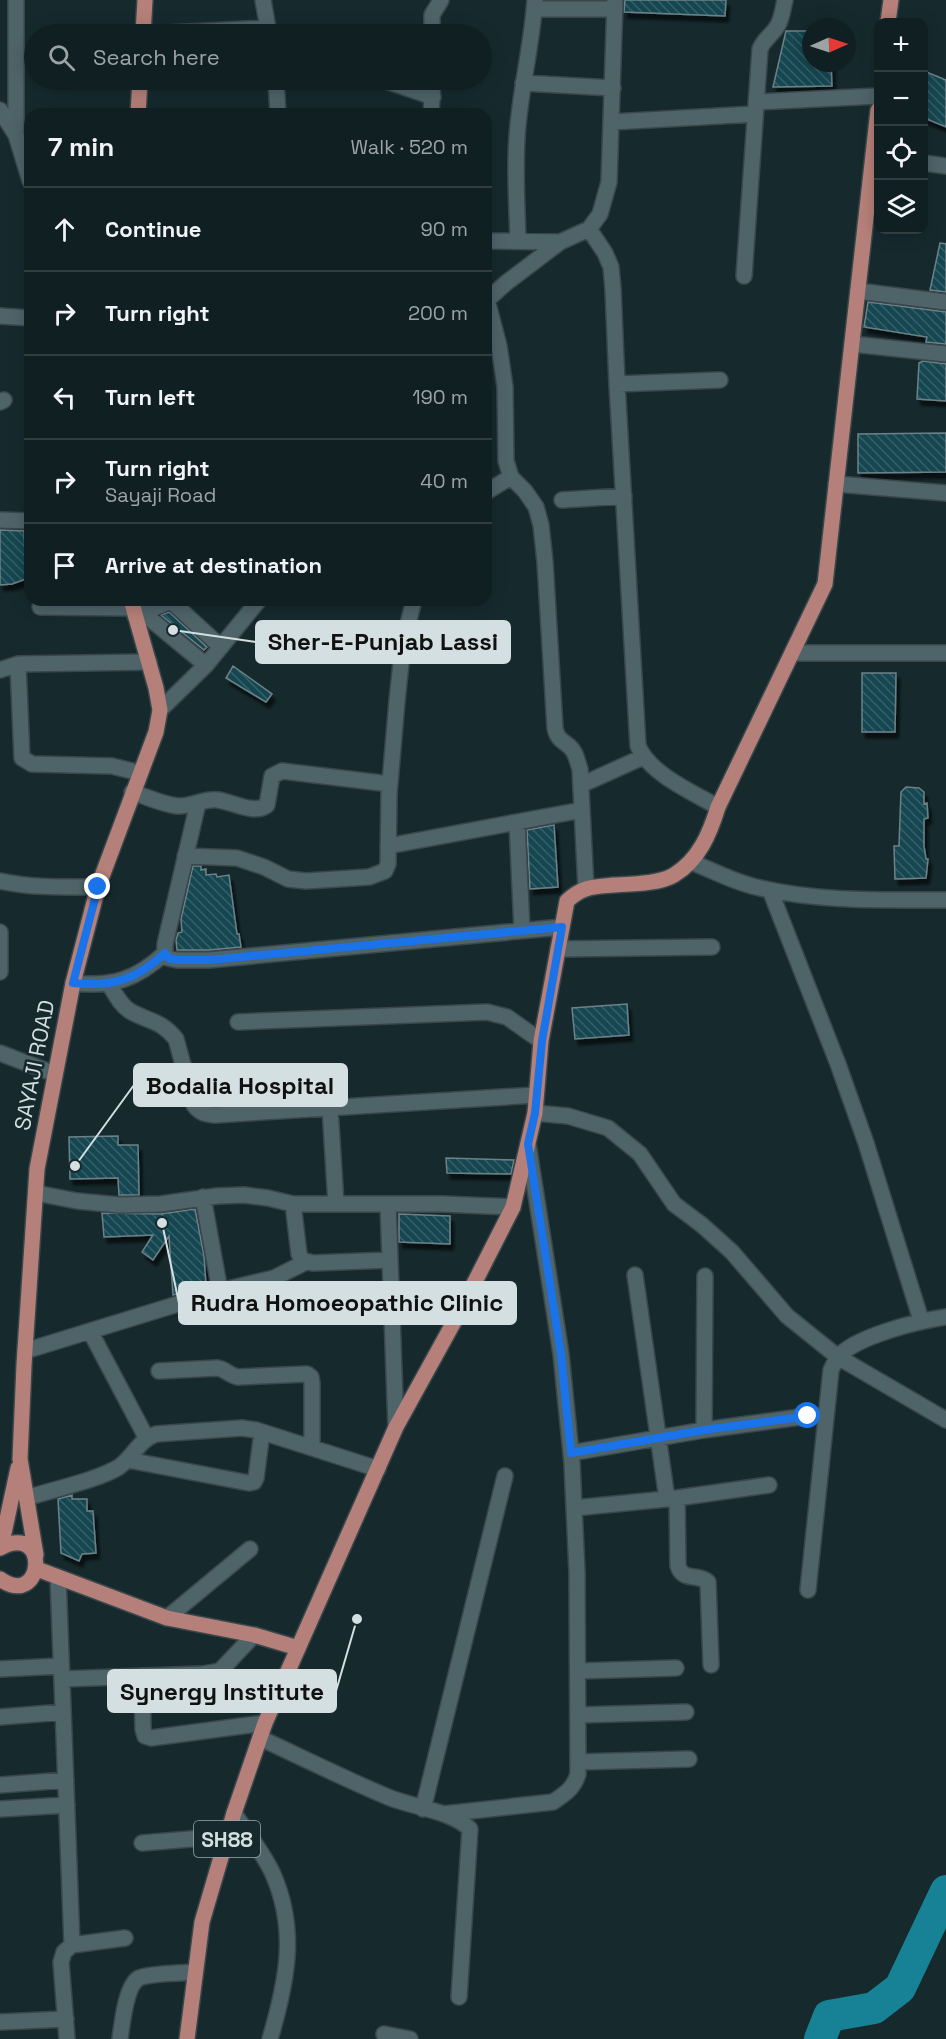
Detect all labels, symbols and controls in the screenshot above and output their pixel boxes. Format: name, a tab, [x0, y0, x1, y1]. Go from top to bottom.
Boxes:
north arrow	[802, 18, 856, 72]
map controls	[874, 18, 928, 234]
button: +	[874, 18, 928, 72]
search box	[24, 24, 492, 90]
icon: search	[45, 41, 78, 74]
text: Search here	[93, 43, 220, 71]
button: −	[874, 72, 928, 126]
button: locate	[874, 126, 928, 180]
text: 7 min	[48, 130, 114, 164]
text: Walk · 520 m	[350, 134, 468, 160]
button: layers	[874, 180, 928, 234]
icon: ahead	[48, 213, 81, 246]
text: Continue	[105, 215, 201, 243]
text: 90 m	[421, 216, 468, 242]
icon: right	[48, 297, 81, 330]
text: Turn right	[105, 299, 210, 327]
text: 200 m	[408, 300, 468, 326]
icon: left	[48, 381, 81, 414]
text: Turn left	[105, 383, 195, 411]
text: 190 m	[412, 384, 468, 410]
text: Turn right	[105, 454, 210, 482]
icon: right	[48, 465, 81, 498]
text: 40 m	[420, 468, 468, 494]
text: Sayaji Road	[105, 482, 216, 508]
icon: arrive	[48, 549, 81, 582]
text: Arrive at destination	[105, 551, 322, 579]
callout: Sher-E-Punjab Lassi	[256, 621, 510, 663]
text: Sher-E-Punjab Lassi	[268, 626, 498, 657]
route end	[84, 873, 110, 899]
street label: SAYAJI ROAD	[8, 997, 60, 1133]
callout: Bodalia Hospital	[134, 1064, 347, 1106]
text: Bodalia Hospital	[146, 1070, 334, 1101]
callout: Rudra Homoeopathic Clinic	[179, 1282, 516, 1324]
text: Rudra Homoeopathic Clinic	[191, 1287, 503, 1318]
route start	[794, 1402, 820, 1428]
callout: Synergy Institute	[108, 1670, 336, 1712]
text: Synergy Institute	[120, 1676, 324, 1707]
road number: SH88	[194, 1821, 260, 1857]

